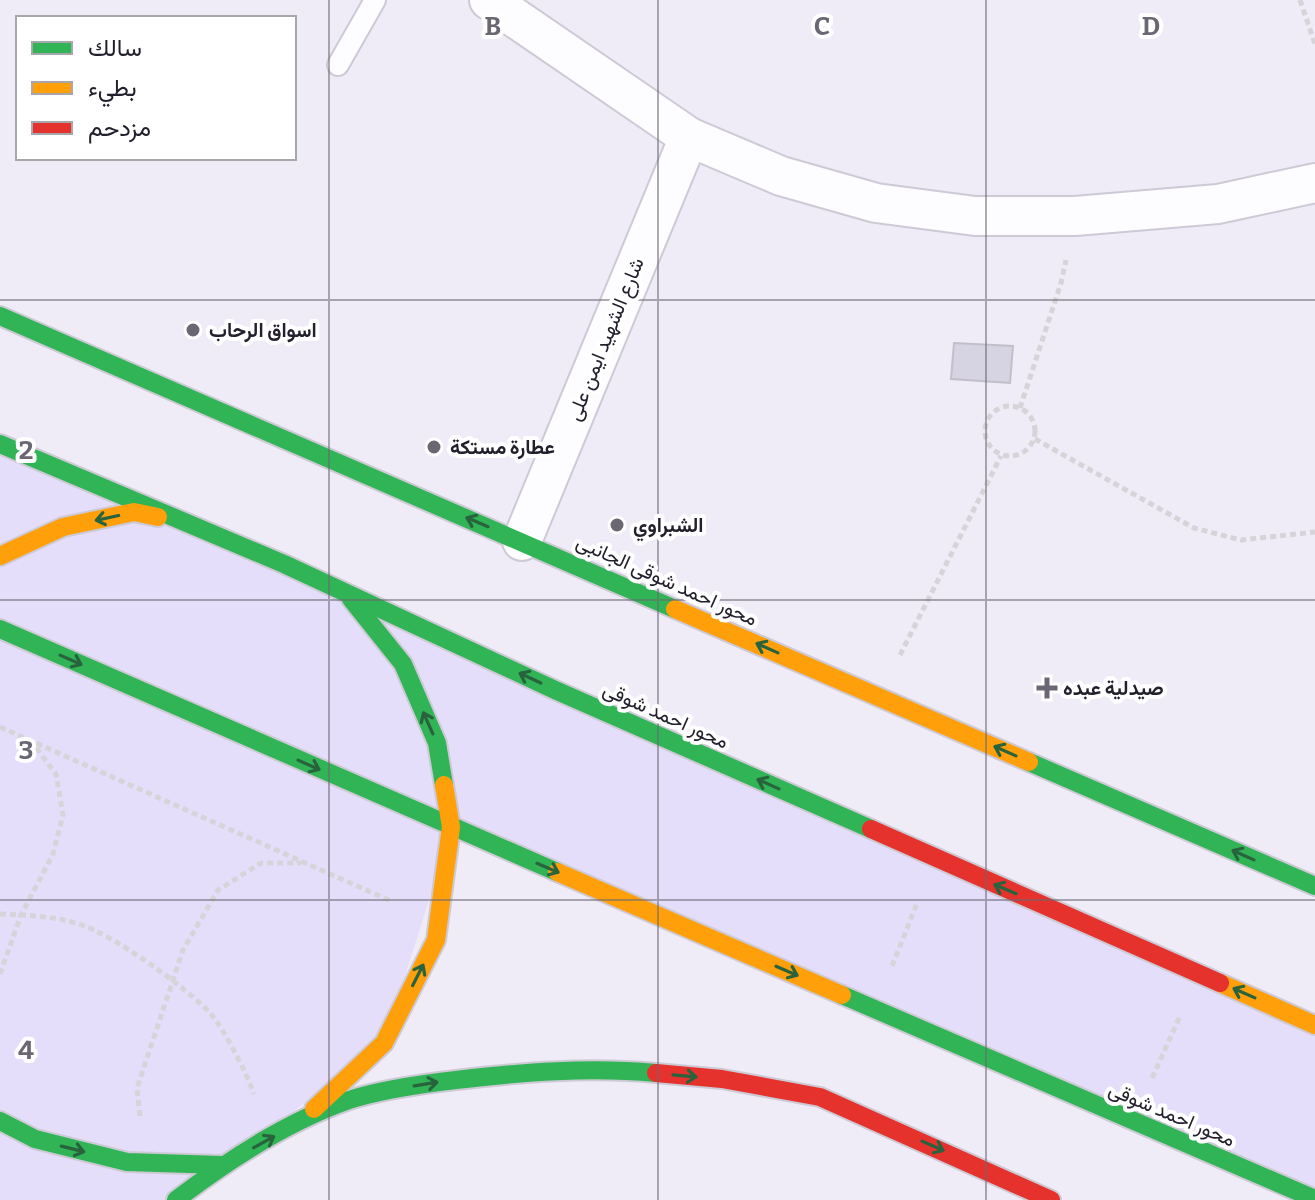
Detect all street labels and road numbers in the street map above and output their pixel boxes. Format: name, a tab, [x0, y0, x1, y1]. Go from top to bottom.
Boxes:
street label: شارع الشهيد ايمن على	[561, 254, 651, 425]
street label: محور احمد شوقى الجانبى	[572, 529, 761, 632]
street label: محور احمد شوقى	[599, 677, 733, 754]
street label: محور احمد شوقى	[1105, 1077, 1239, 1152]

